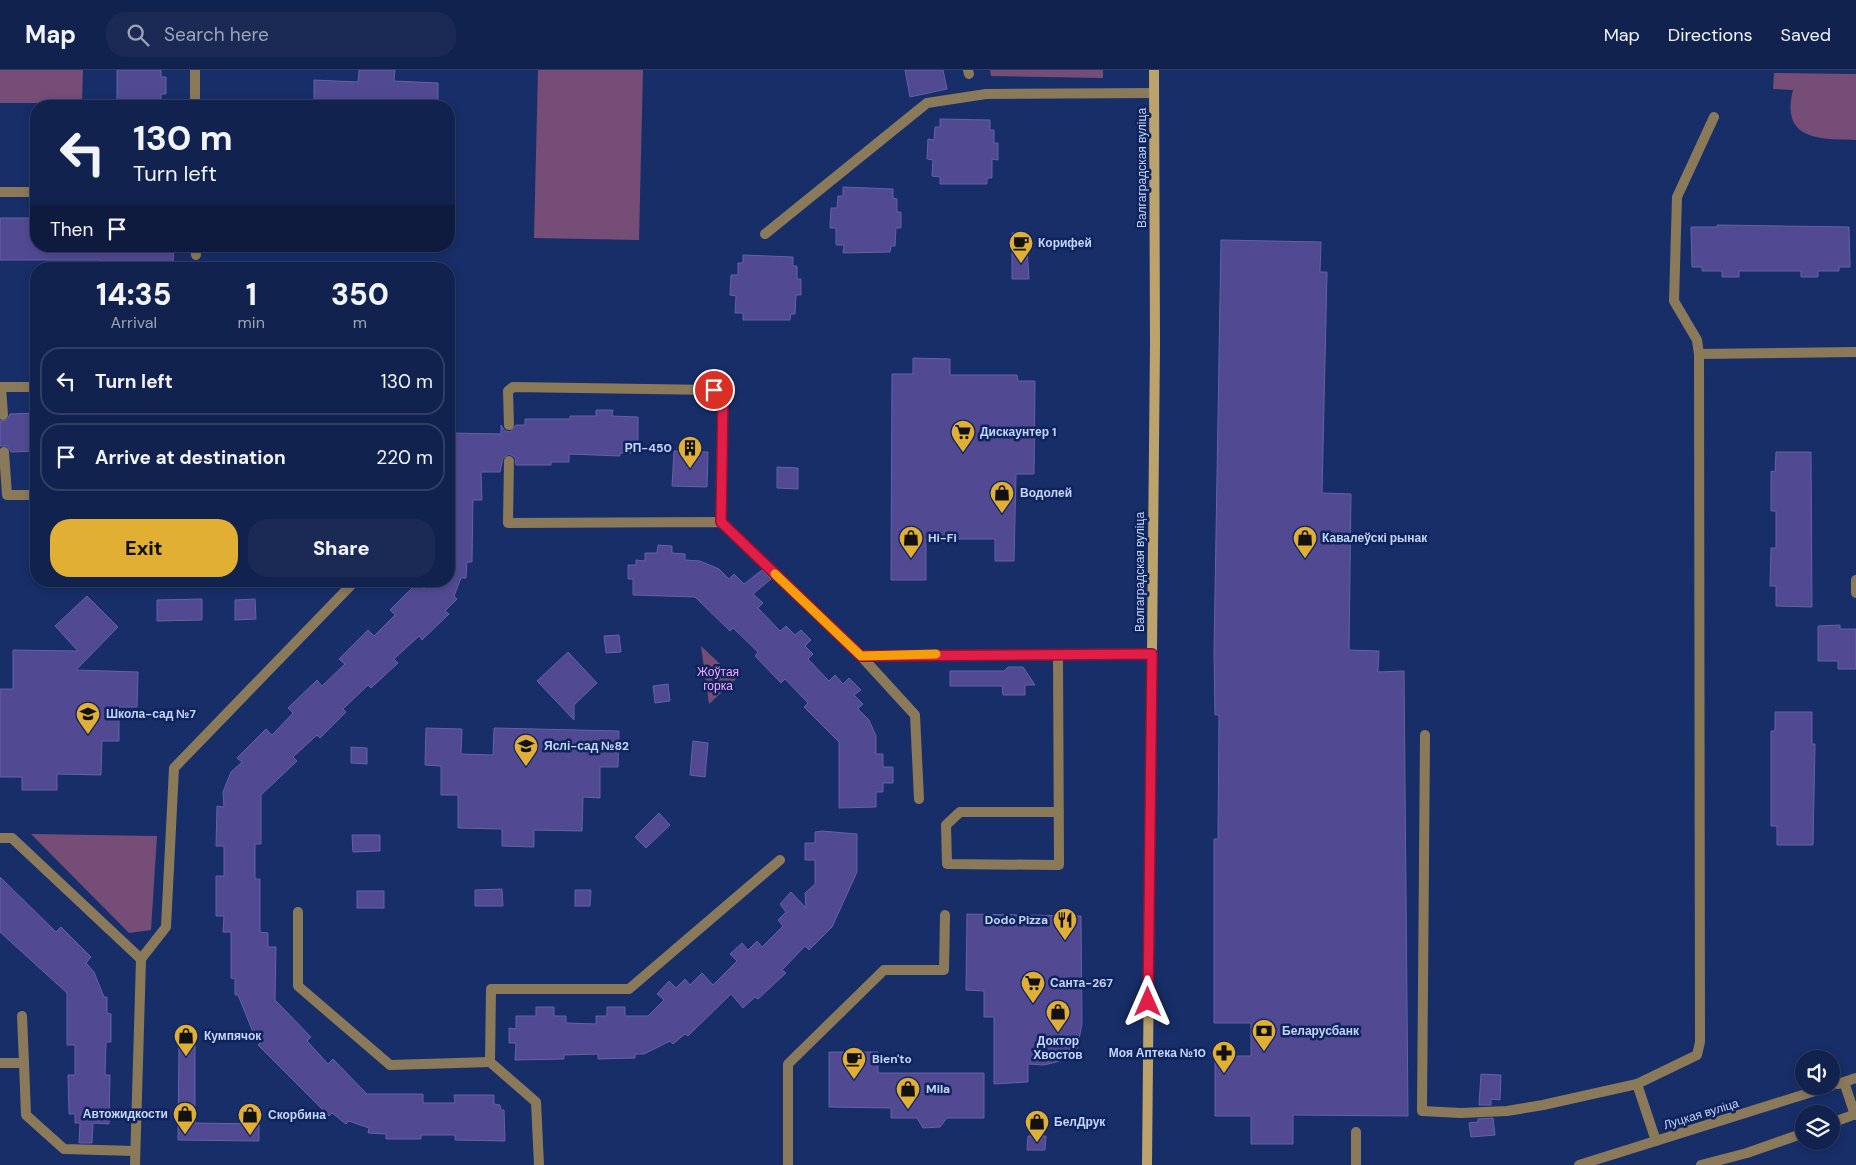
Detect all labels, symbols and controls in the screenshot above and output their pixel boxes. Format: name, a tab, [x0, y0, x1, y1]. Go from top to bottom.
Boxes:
search box	[106, 12, 456, 57]
text: Map	[25, 19, 76, 50]
icon: search	[124, 21, 152, 49]
text: Search here	[164, 22, 269, 47]
text: Map	[1604, 23, 1640, 47]
text: Directions	[1668, 23, 1753, 47]
text: Saved	[1781, 23, 1831, 47]
street label: Валгаградская вуліца	[1134, 108, 1150, 228]
text: 130 m	[133, 115, 233, 161]
icon: left	[50, 120, 115, 185]
text: Turn left	[133, 159, 217, 188]
icon: arrive	[103, 215, 131, 243]
text: Then	[50, 217, 93, 242]
cafe icon: Корифей	[1008, 230, 1034, 264]
place label: Корифей	[1038, 235, 1092, 251]
text: 14:35	[96, 275, 171, 314]
text: 1	[246, 275, 257, 314]
text: 350	[331, 275, 389, 314]
text: Arrival	[110, 312, 157, 333]
text: min	[238, 312, 265, 333]
text: m	[353, 312, 367, 333]
icon: left	[52, 367, 80, 395]
text: Turn left	[95, 369, 173, 394]
text: 130 m	[381, 369, 433, 394]
pin	[693, 369, 735, 411]
icon: arrive	[700, 376, 728, 404]
supermarket icon: Дискаунтер 1	[950, 419, 976, 453]
place label: Дискаунтер 1	[980, 424, 1056, 440]
building icon: РП-450	[677, 435, 703, 469]
place label: РП-450	[625, 440, 672, 456]
icon: arrive	[52, 443, 80, 471]
text: Arrive at destination	[95, 445, 286, 470]
text: 220 m	[376, 445, 433, 470]
shop icon: Водолей	[989, 480, 1015, 514]
place label: Водолей	[1020, 485, 1072, 501]
street label: Валгаградская вуліца	[1132, 512, 1148, 632]
button: Exit	[50, 519, 238, 577]
button: Share	[248, 519, 435, 577]
shop icon: Hi-Fi	[898, 525, 924, 559]
shop icon: Кавалеўскі рынак	[1292, 525, 1318, 559]
place label: Hi-Fi	[928, 530, 957, 546]
place label: Кавалеўскі рынак	[1322, 530, 1428, 546]
park label: Жоўтая горка	[697, 664, 739, 694]
school or university icon: Школа-сад №7	[75, 701, 101, 735]
place label: Школа-сад №7	[106, 706, 196, 722]
school or university icon: Яслі-сад №82	[513, 733, 539, 767]
place label: Яслі-сад №82	[544, 738, 629, 754]
restaurant icon: Dodo Pizza	[1052, 907, 1078, 941]
place label: Dodo Pizza	[985, 912, 1048, 928]
supermarket icon: Санта-267	[1020, 970, 1046, 1004]
place label: Санта-267	[1050, 975, 1114, 991]
position arrow	[1121, 975, 1173, 1027]
shop icon: Доктор Хвостов	[1045, 999, 1071, 1033]
bank icon: Беларусбанк	[1251, 1018, 1277, 1052]
shop icon: Кумпячок	[173, 1023, 199, 1057]
place label: Беларусбанк	[1282, 1023, 1360, 1039]
place label: Кумпячок	[204, 1028, 262, 1044]
place label: Доктор Хвостов	[1033, 1033, 1083, 1063]
pharmacy icon: Моя Аптека №10	[1211, 1040, 1237, 1074]
place label: Моя Аптека №10	[1109, 1045, 1206, 1061]
cafe icon: Bien'to	[841, 1046, 867, 1080]
map controls	[1795, 1050, 1840, 1150]
button: sound	[1795, 1050, 1840, 1095]
place label: Bien'to	[872, 1051, 912, 1067]
shop icon: Mila	[895, 1076, 921, 1110]
place label: Mila	[926, 1081, 950, 1097]
street label: Луцкая вуліца	[1661, 1095, 1741, 1133]
shop icon: Автожидкости	[172, 1101, 198, 1135]
shop icon: Скорбина	[237, 1102, 263, 1136]
button: layers	[1795, 1105, 1840, 1150]
place label: Автожидкости	[83, 1106, 168, 1122]
place label: Скорбина	[268, 1107, 326, 1123]
shop icon: БелДрук	[1024, 1109, 1050, 1143]
place label: БелДрук	[1054, 1114, 1106, 1130]

